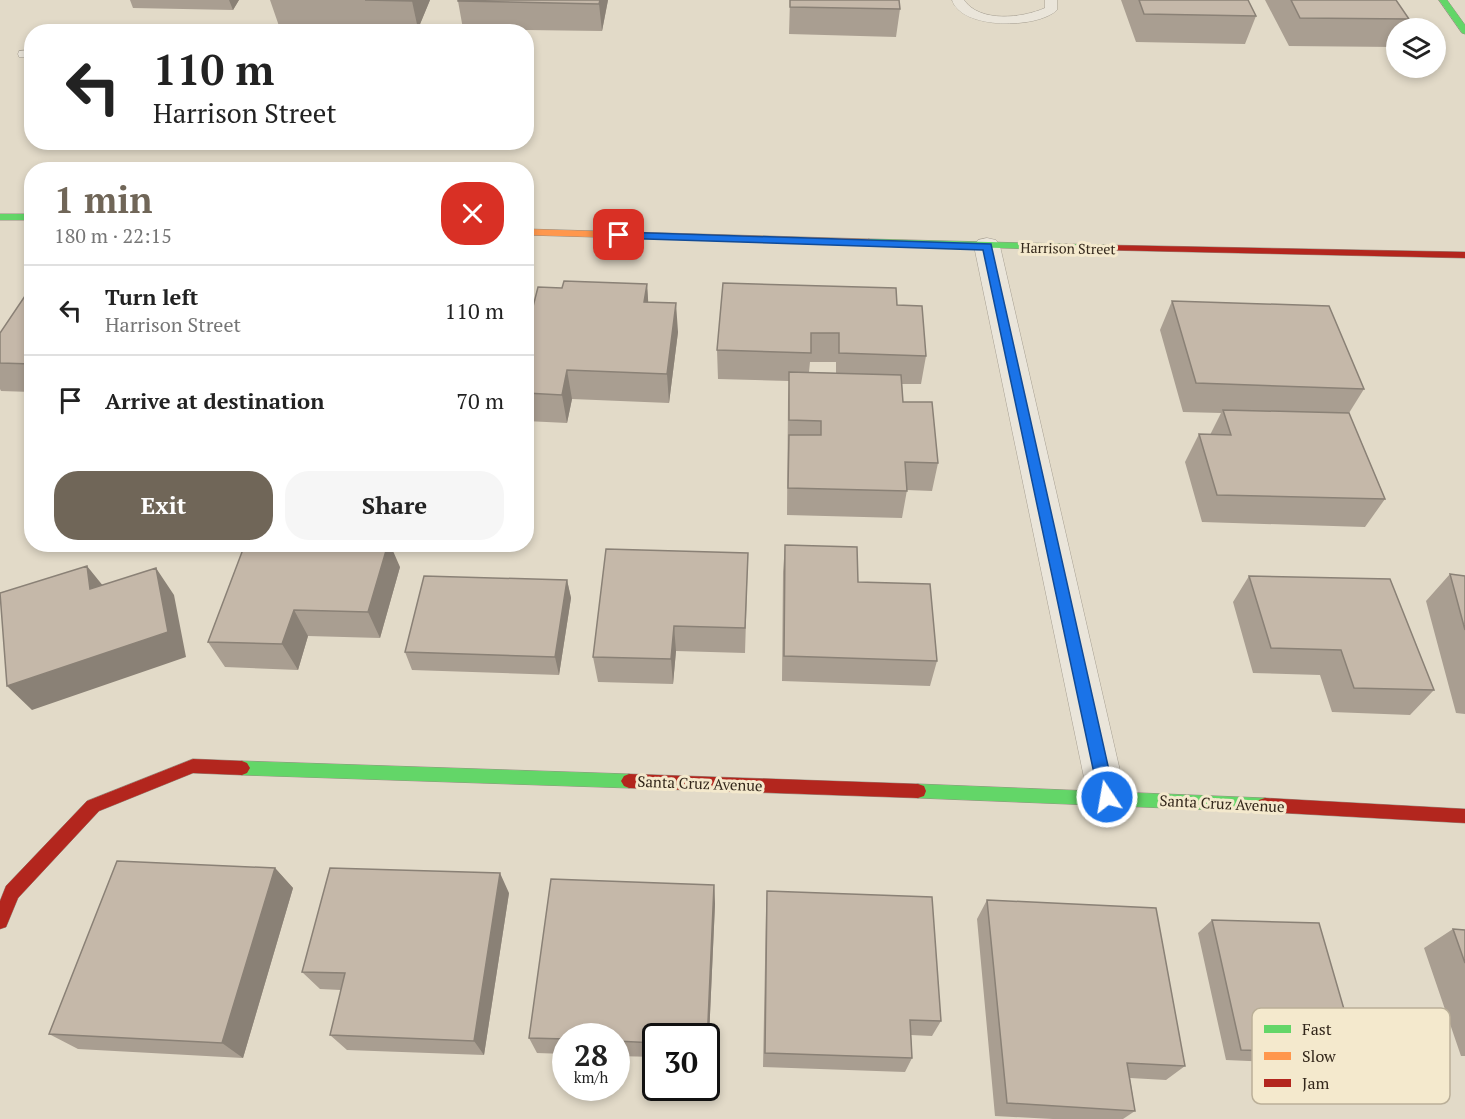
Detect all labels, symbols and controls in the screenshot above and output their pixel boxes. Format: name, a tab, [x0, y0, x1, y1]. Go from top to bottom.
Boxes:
map controls	[1386, 18, 1446, 78]
button: layers	[1386, 18, 1446, 78]
text: 110 m	[153, 41, 274, 97]
icon: left	[54, 48, 132, 126]
text: Harrison Street	[153, 95, 336, 131]
text: 1 min	[54, 176, 152, 223]
button: close	[441, 182, 504, 245]
pin	[593, 209, 644, 260]
icon: arrive	[602, 218, 635, 251]
text: 180 m · 22:15	[54, 222, 172, 249]
street label: Harrison Street	[1020, 238, 1117, 258]
text: Turn left	[105, 282, 198, 311]
icon: left	[54, 294, 87, 327]
text: 110 m	[444, 296, 504, 325]
text: Harrison Street	[105, 311, 241, 338]
icon: arrive	[54, 384, 87, 417]
text: Arrive at destination	[105, 386, 324, 415]
text: 70 m	[456, 386, 504, 415]
button: Exit	[54, 471, 273, 540]
button: Share	[285, 471, 504, 540]
position arrow	[1075, 765, 1139, 829]
street label: Santa Cruz Avenue	[637, 771, 763, 795]
street label: Santa Cruz Avenue	[1159, 790, 1285, 816]
legend	[1252, 1008, 1450, 1104]
text: Fast	[1302, 1018, 1332, 1040]
speed limit sign: 30	[642, 1023, 720, 1101]
text: 28	[574, 1035, 608, 1075]
text: Slow	[1302, 1045, 1336, 1067]
text: km/h	[574, 1067, 608, 1087]
text: Jam	[1302, 1072, 1330, 1094]

